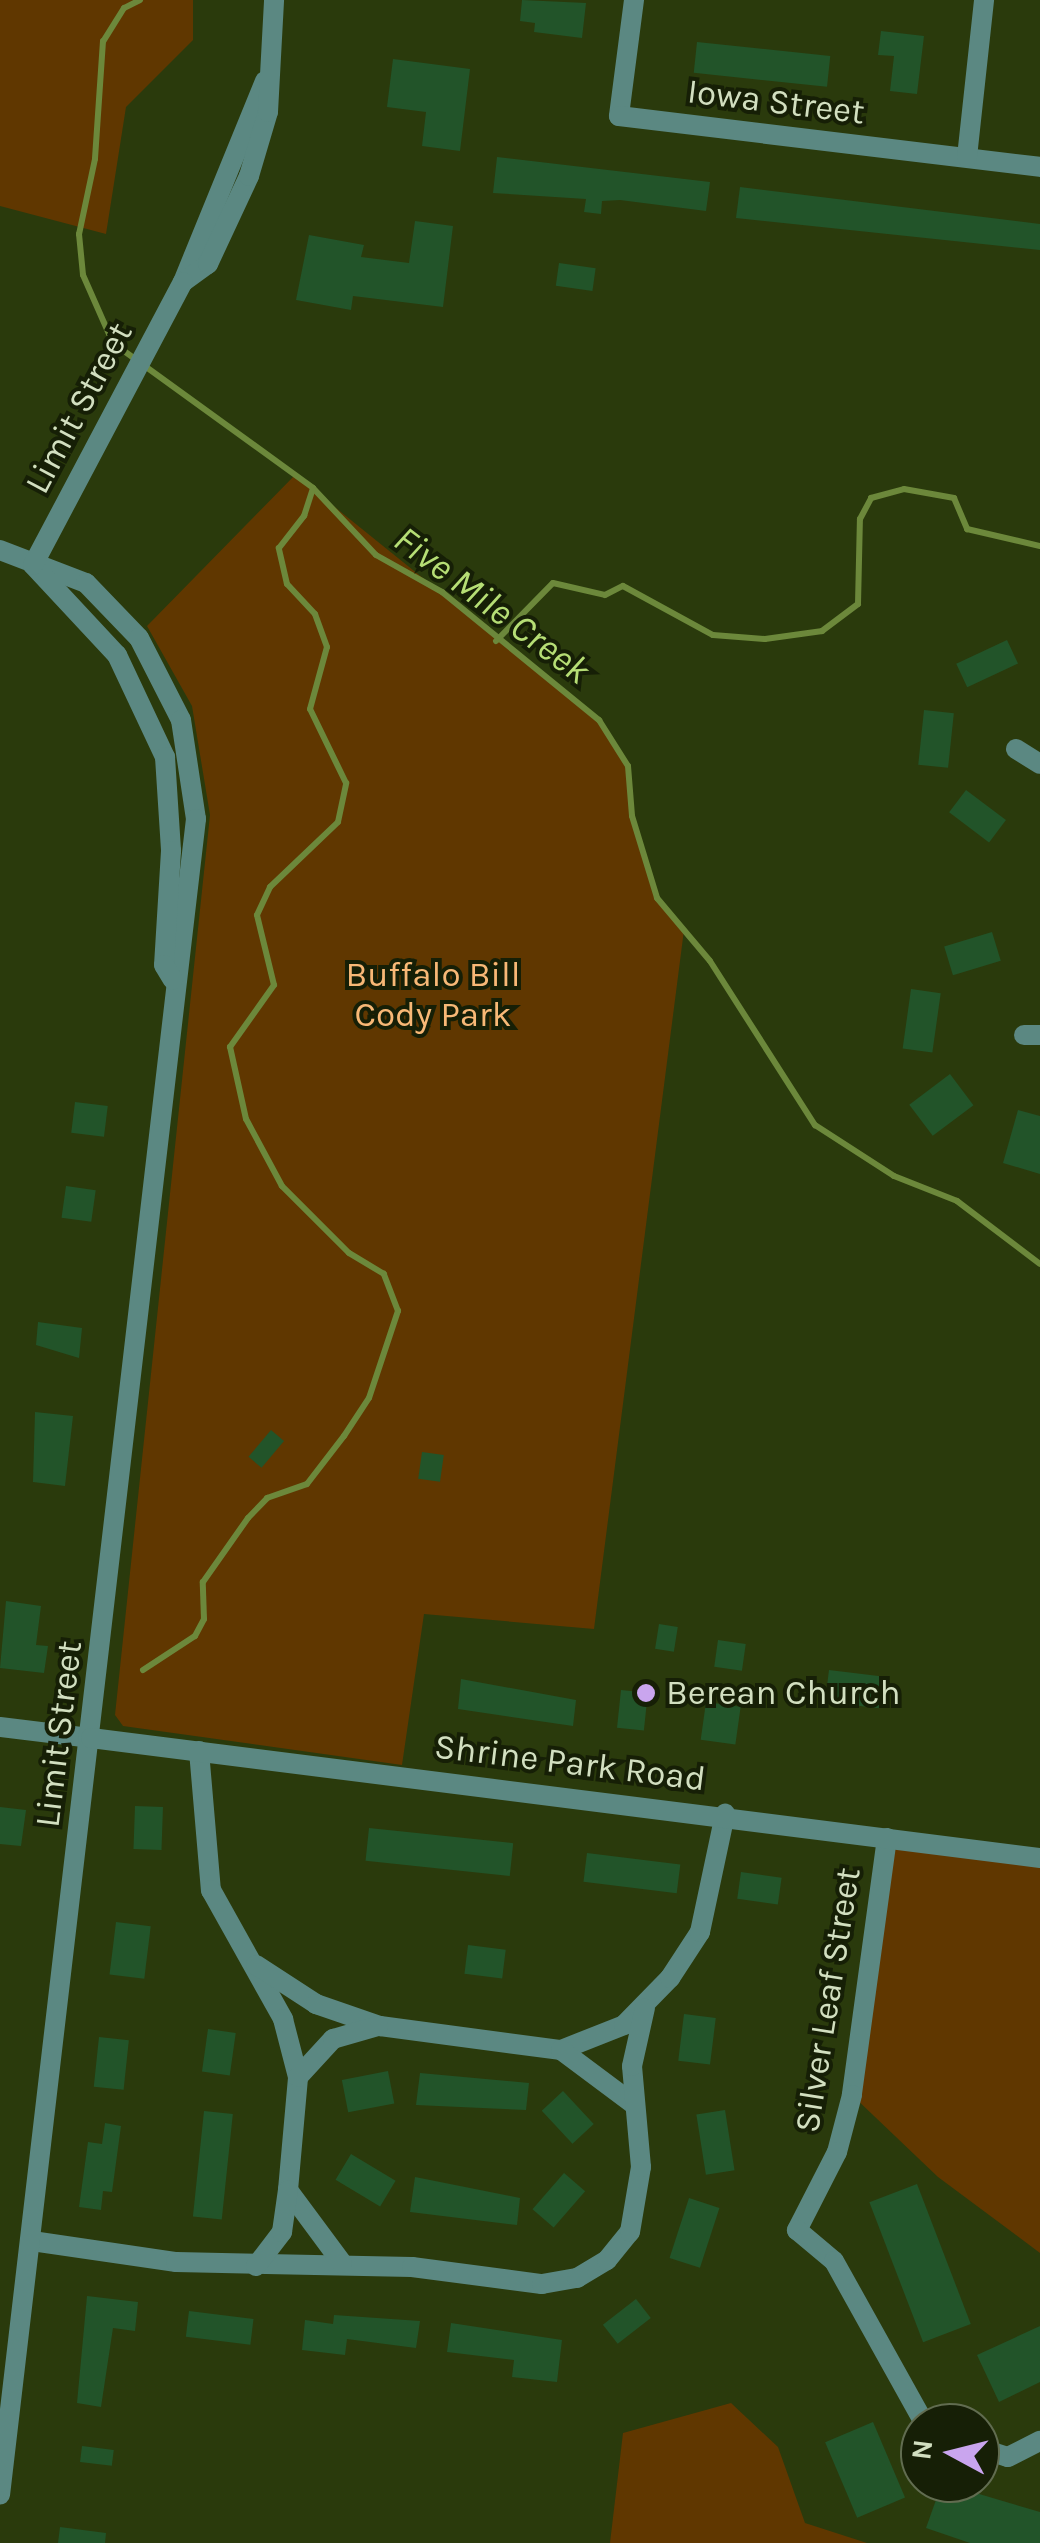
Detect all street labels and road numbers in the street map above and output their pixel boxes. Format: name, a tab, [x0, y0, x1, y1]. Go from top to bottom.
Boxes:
street label: Iowa Street	[685, 70, 867, 134]
street label: Limit Street	[16, 315, 142, 501]
street label: Limit Street	[27, 1638, 91, 1830]
street label: Shrine Park Road	[432, 1726, 708, 1800]
street label: Silver Leaf Street	[786, 1864, 870, 2136]

